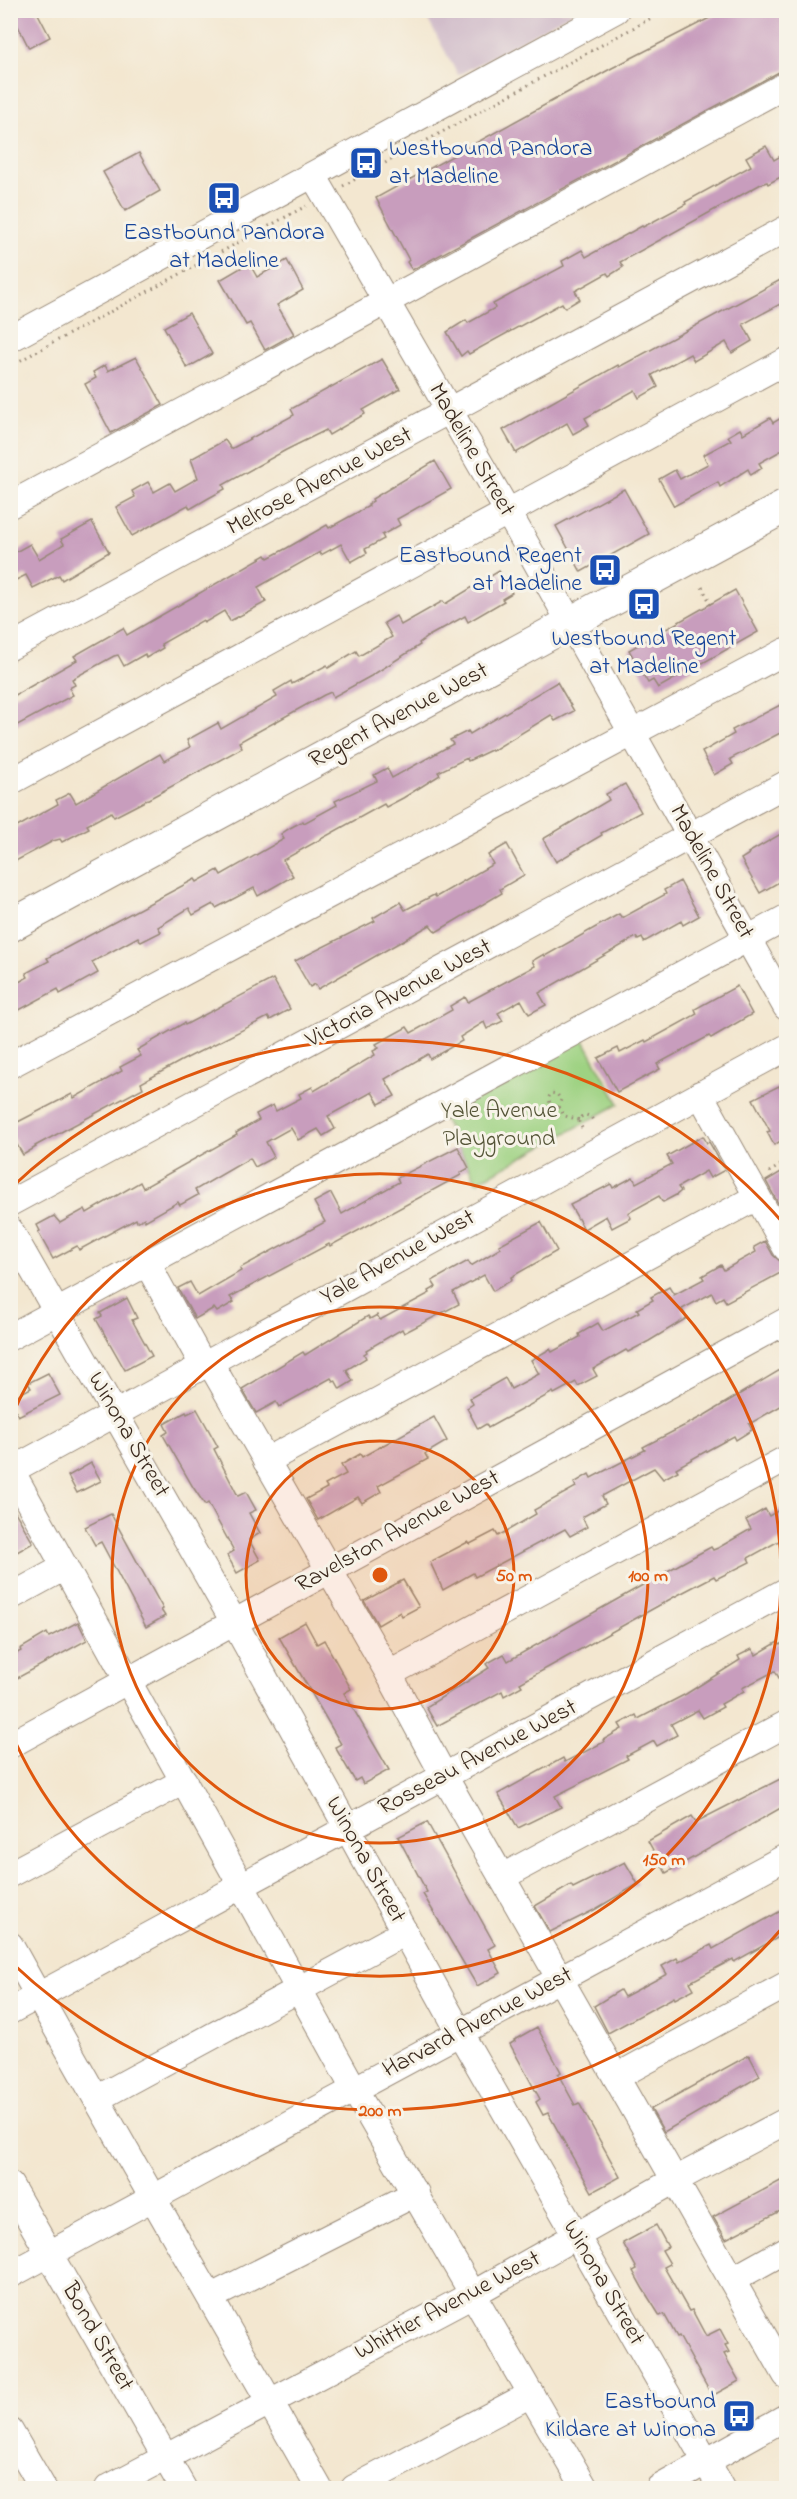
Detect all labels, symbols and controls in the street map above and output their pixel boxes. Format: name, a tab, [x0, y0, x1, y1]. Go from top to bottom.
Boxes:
place label: Westbound Pandora at Madeline	[389, 132, 592, 195]
bus stop icon: Westbound Pandora at Madeline	[348, 145, 384, 181]
bus stop icon: Eastbound Pandora at Madeline	[206, 180, 242, 216]
place label: Eastbound Pandora at Madeline	[123, 216, 325, 279]
street label: Madeline Street	[419, 377, 523, 523]
street label: Melrose Avenue West	[221, 418, 419, 546]
place label: Eastbound Regent at Madeline	[399, 539, 582, 602]
bus stop icon: Eastbound Regent at Madeline	[587, 552, 623, 588]
bus stop icon: Westbound Regent at Madeline	[626, 586, 662, 622]
place label: Westbound Regent at Madeline	[551, 622, 737, 685]
street label: Regent Avenue West	[303, 654, 495, 778]
street label: Madeline Street	[660, 798, 762, 946]
street label: Victoria Avenue West	[299, 930, 498, 1058]
park label: Yale Avenue Playground	[441, 1094, 558, 1158]
street label: Yale Avenue West	[314, 1201, 482, 1315]
street label: Winona Street	[78, 1366, 178, 1504]
street label: Ravelston Avenue West	[289, 1461, 507, 1603]
text: 50 m	[496, 1564, 532, 1590]
text: 100 m	[628, 1564, 668, 1590]
centre of rings	[370, 1565, 390, 1585]
street label: Rosseau Avenue West	[372, 1691, 584, 1825]
street label: Winona Street	[316, 1790, 414, 1930]
text: 150 m	[643, 1848, 685, 1874]
street label: Harvard Avenue West	[377, 1958, 579, 2088]
text: 200 m	[358, 2099, 402, 2125]
street label: Winona Street	[553, 2214, 653, 2352]
street label: Whittier Avenue West	[349, 2242, 547, 2370]
street label: Bond Street	[51, 2275, 142, 2398]
place label: Eastbound Kildare at Winona	[545, 2385, 717, 2448]
bus stop icon: Eastbound Kildare at Winona	[721, 2398, 757, 2434]

